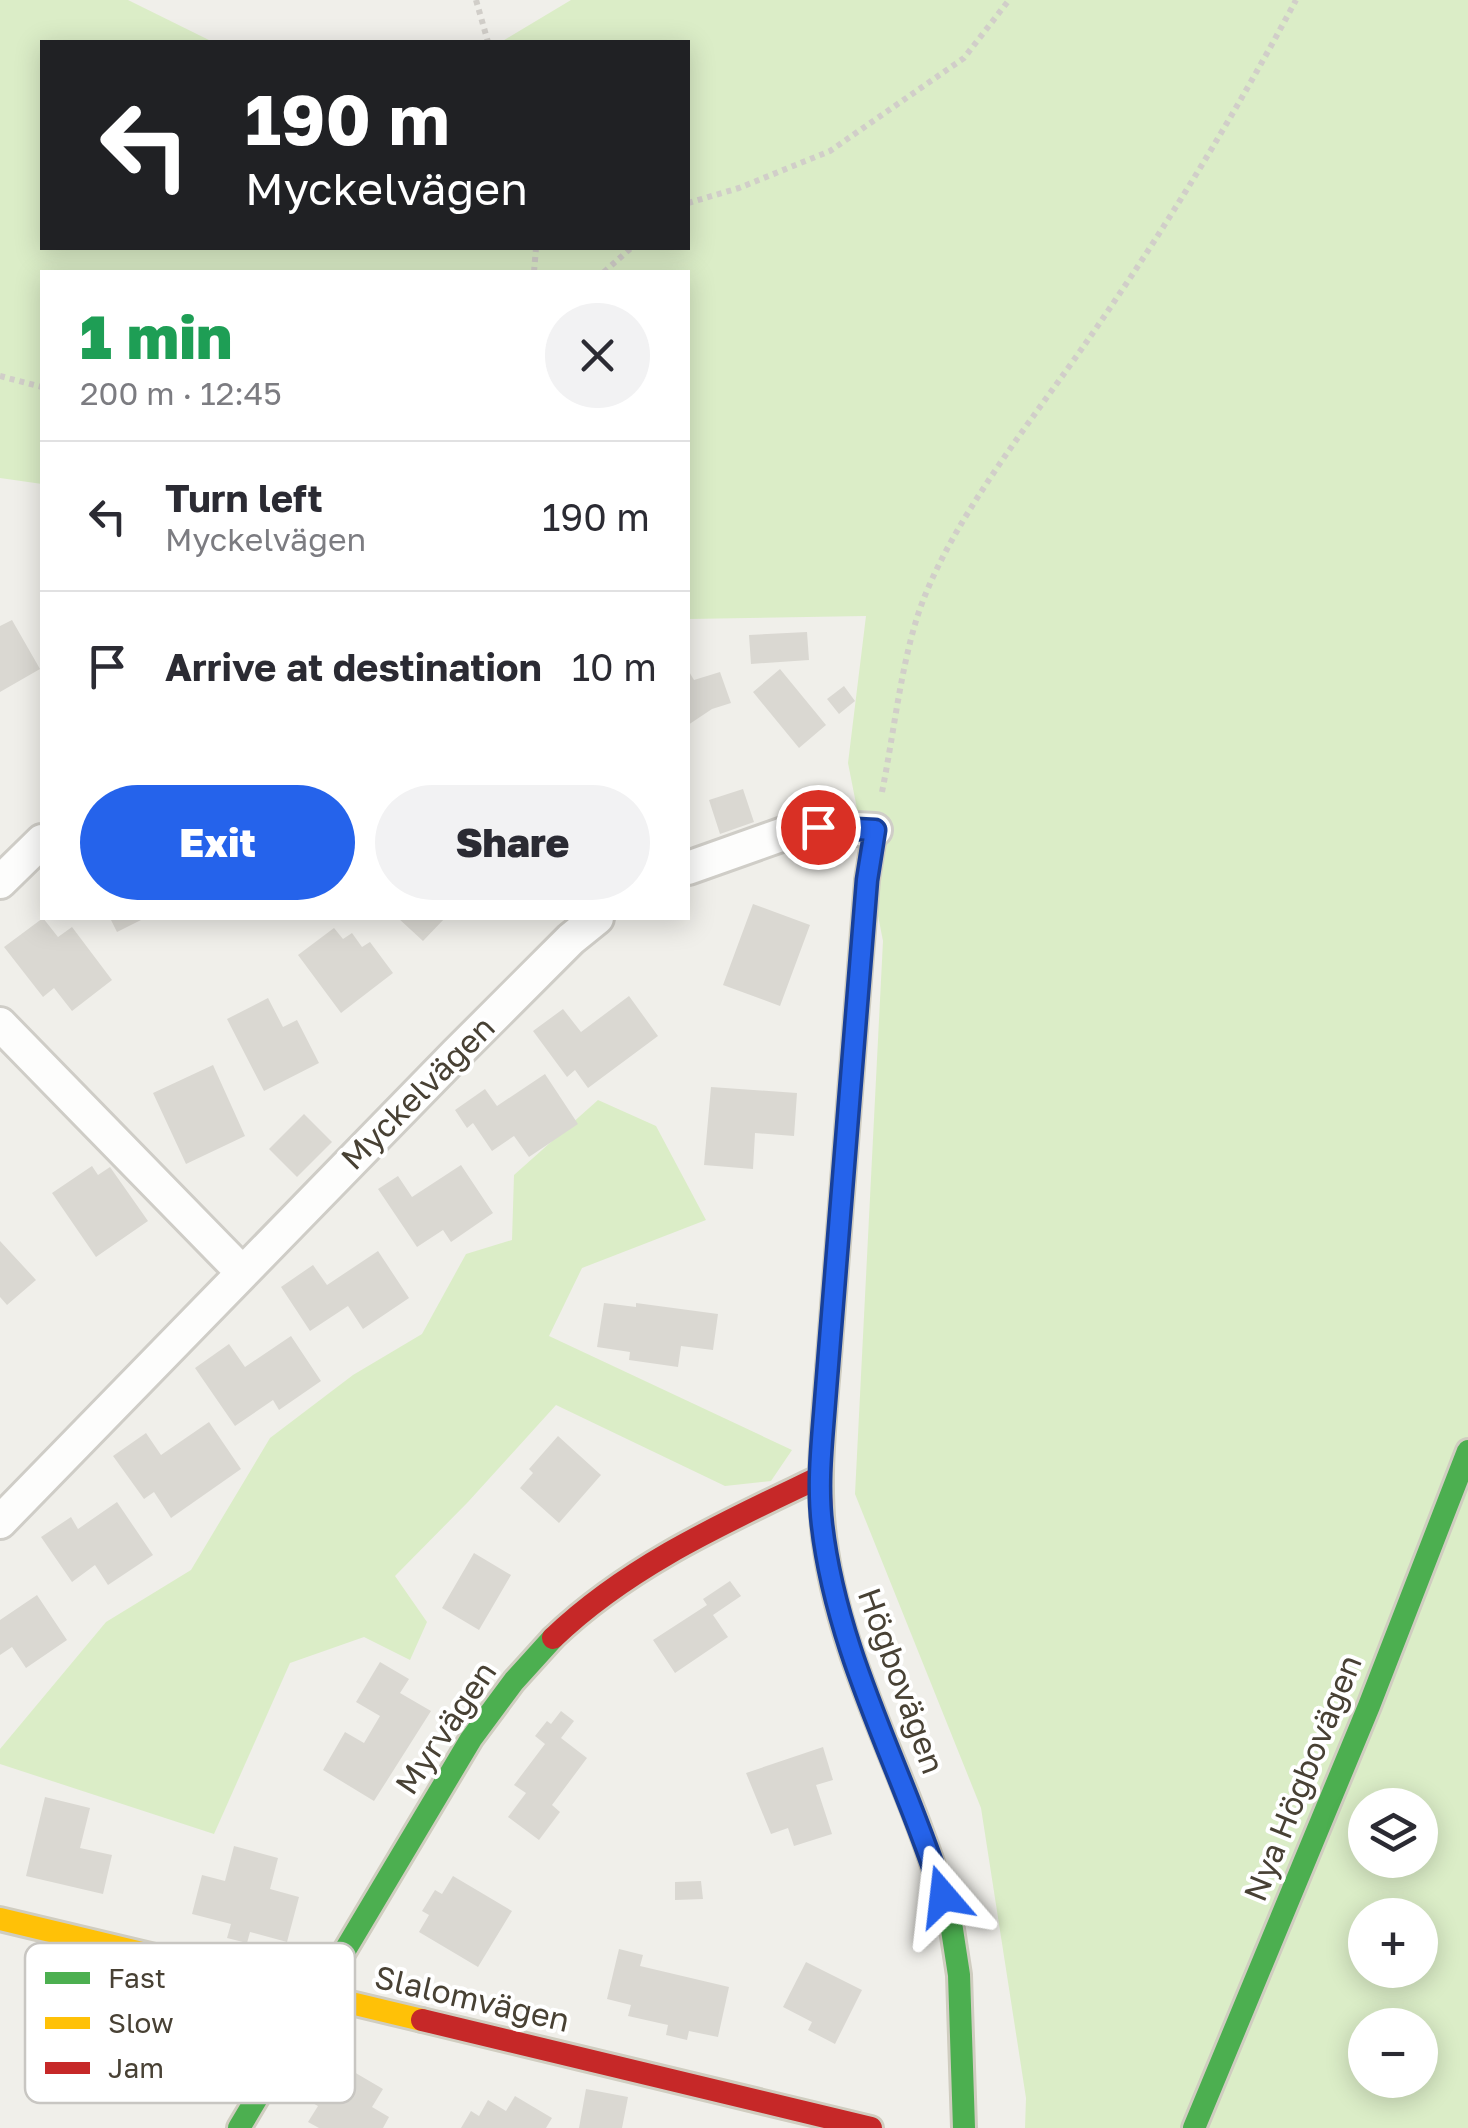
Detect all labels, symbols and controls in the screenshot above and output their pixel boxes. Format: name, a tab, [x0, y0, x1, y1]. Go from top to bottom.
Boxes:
text: 190 m	[245, 76, 450, 160]
icon: left	[80, 80, 210, 210]
text: Myckelvägen	[245, 161, 528, 215]
text: 1 min	[80, 300, 232, 372]
button: close	[545, 303, 650, 408]
text: 200 m · 12:45	[80, 374, 282, 412]
text: Turn left	[165, 475, 323, 520]
icon: left	[80, 489, 135, 544]
text: 190 m	[542, 494, 650, 539]
text: Myckelvägen	[165, 520, 366, 558]
icon: arrive	[80, 639, 135, 694]
text: Arrive at destination	[165, 644, 542, 689]
text: 10 m	[572, 644, 657, 689]
button: Exit	[80, 785, 355, 900]
button: Share	[375, 785, 650, 900]
pin	[776, 785, 861, 870]
icon: arrive	[791, 800, 846, 855]
street label: Myckelvägen	[333, 1008, 502, 1177]
street label: Högbovägen	[851, 1583, 953, 1779]
street label: Nya Högbovägen	[1235, 1649, 1369, 1906]
street label: Myrvägen	[387, 1654, 503, 1801]
map controls	[1348, 1788, 1438, 2098]
button: layers	[1348, 1788, 1438, 1878]
position arrow	[891, 1844, 995, 1948]
button: +	[1348, 1898, 1438, 1988]
legend	[25, 1943, 355, 2103]
street label: Slalomvägen	[371, 1957, 573, 2039]
text: Fast	[108, 1961, 166, 1994]
text: Slow	[108, 2006, 174, 2039]
button: −	[1348, 2008, 1438, 2098]
text: Jam	[108, 2051, 164, 2084]

